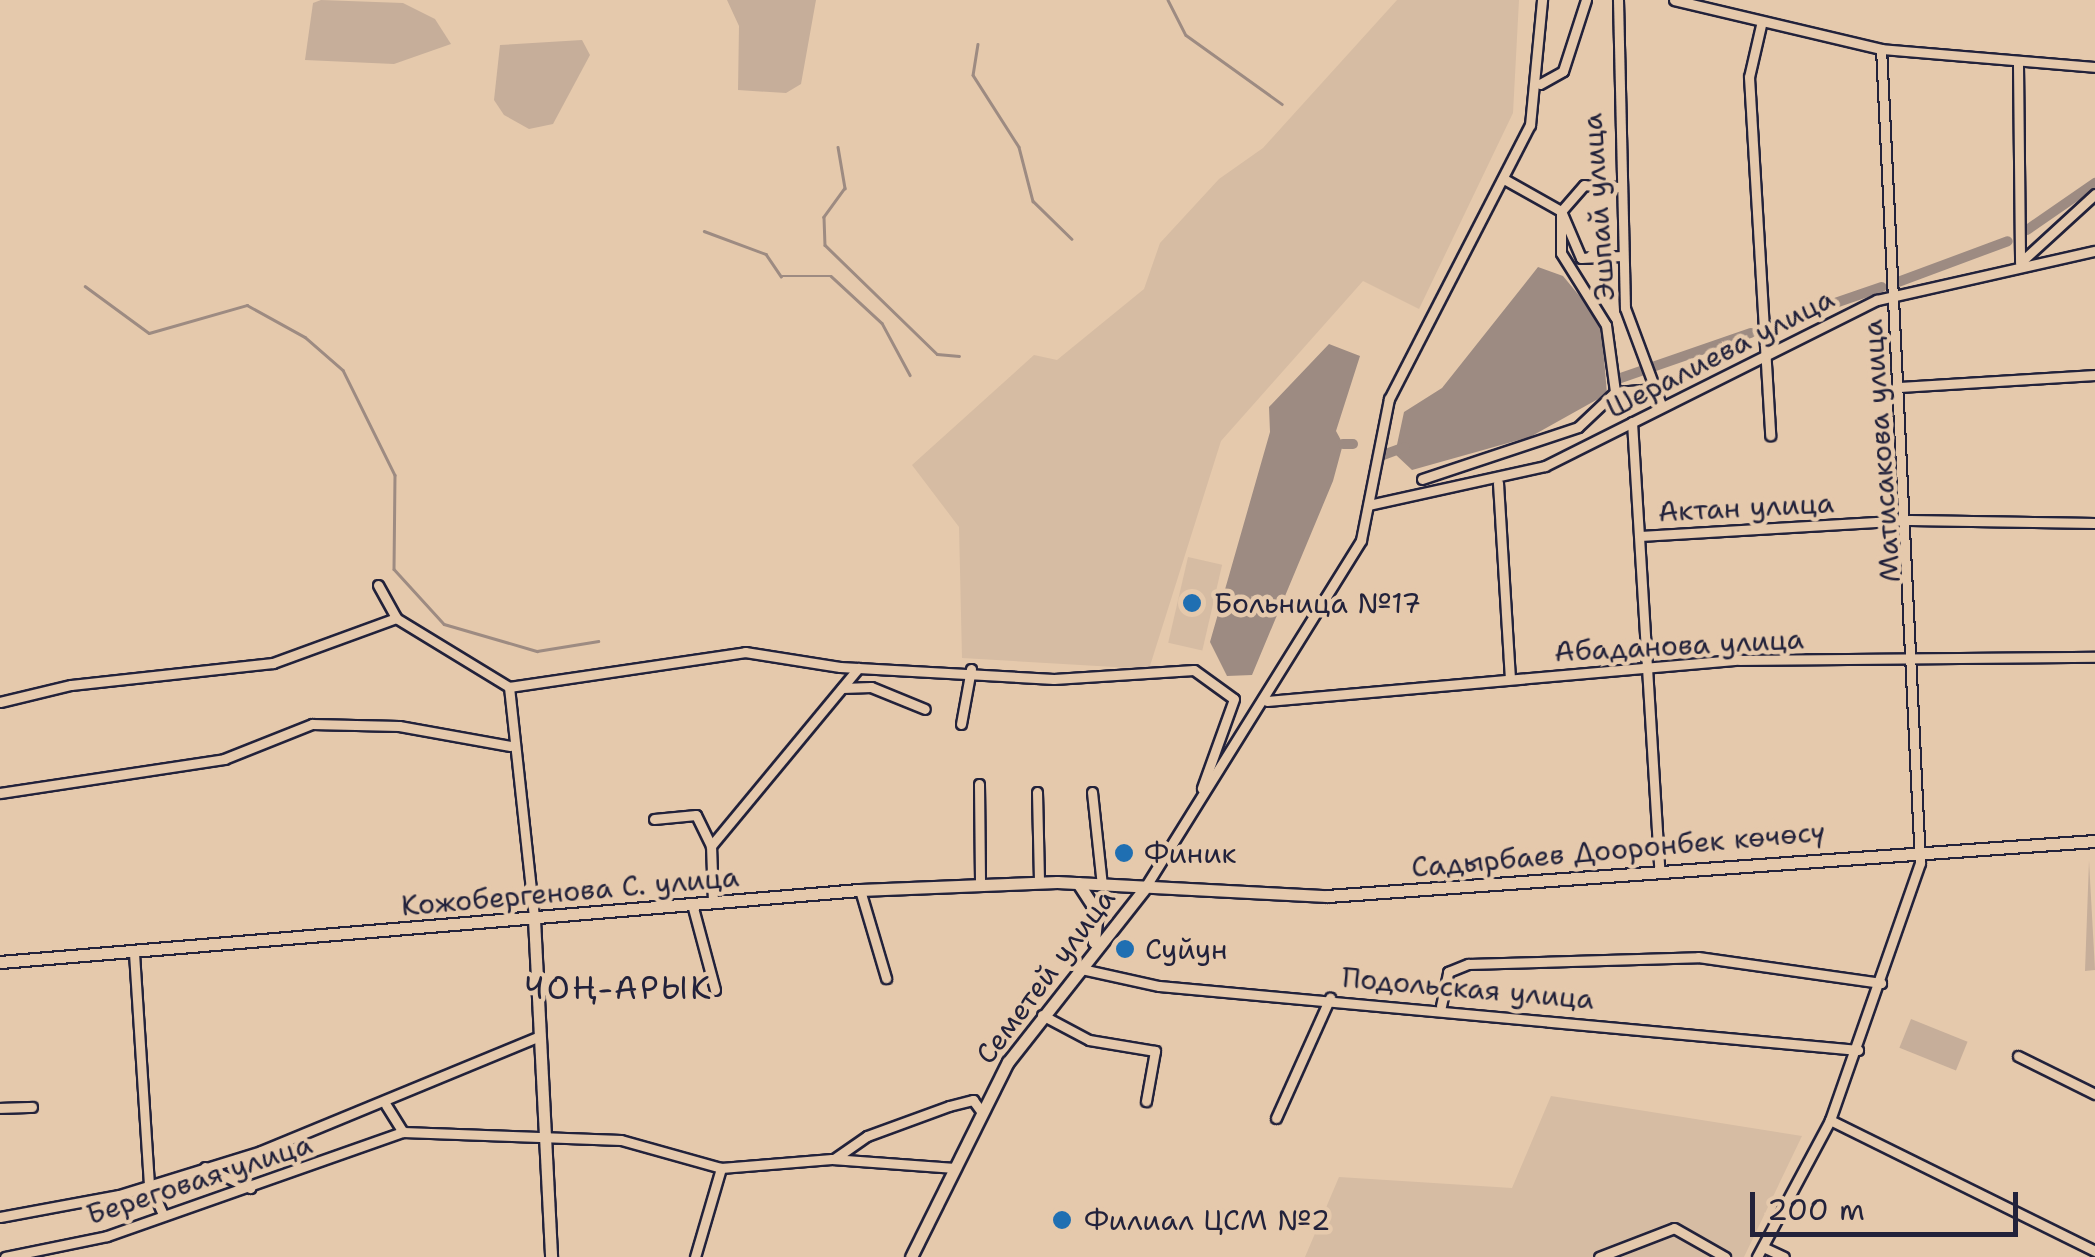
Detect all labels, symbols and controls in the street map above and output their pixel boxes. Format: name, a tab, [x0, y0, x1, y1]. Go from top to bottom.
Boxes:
street label: Эшпай улица	[1575, 112, 1621, 302]
street label: Шералиева улица	[1601, 281, 1839, 425]
street label: Матисакова улица	[1855, 318, 1907, 584]
street label: Актан улица	[1657, 486, 1835, 528]
place label: Больница №17	[1214, 586, 1421, 620]
marker: Больница №17	[1179, 590, 1205, 616]
street label: Абаданова улица	[1553, 622, 1805, 668]
street label: Садырбаев Дооронбек көчөсү	[1410, 814, 1826, 884]
place label: Финик	[1144, 836, 1236, 870]
marker: Финик	[1113, 842, 1135, 864]
street label: Кожобергенова С. улица	[400, 859, 740, 923]
street label: Семетей улица	[968, 882, 1122, 1070]
place label: Суйун	[1145, 932, 1228, 966]
marker: Суйун	[1114, 938, 1136, 960]
street label: Подольская улица	[1341, 960, 1595, 1016]
district label: ЧОҢ-АРЫК	[525, 969, 713, 1007]
street label: Береговая улица	[82, 1127, 316, 1231]
scale bar	[1755, 1172, 2022, 1234]
text: 200 m	[1767, 1189, 1865, 1230]
place label: Филиал ЦСМ №2	[1084, 1203, 1330, 1237]
marker: Филиал ЦСМ №2	[1049, 1207, 1075, 1233]

